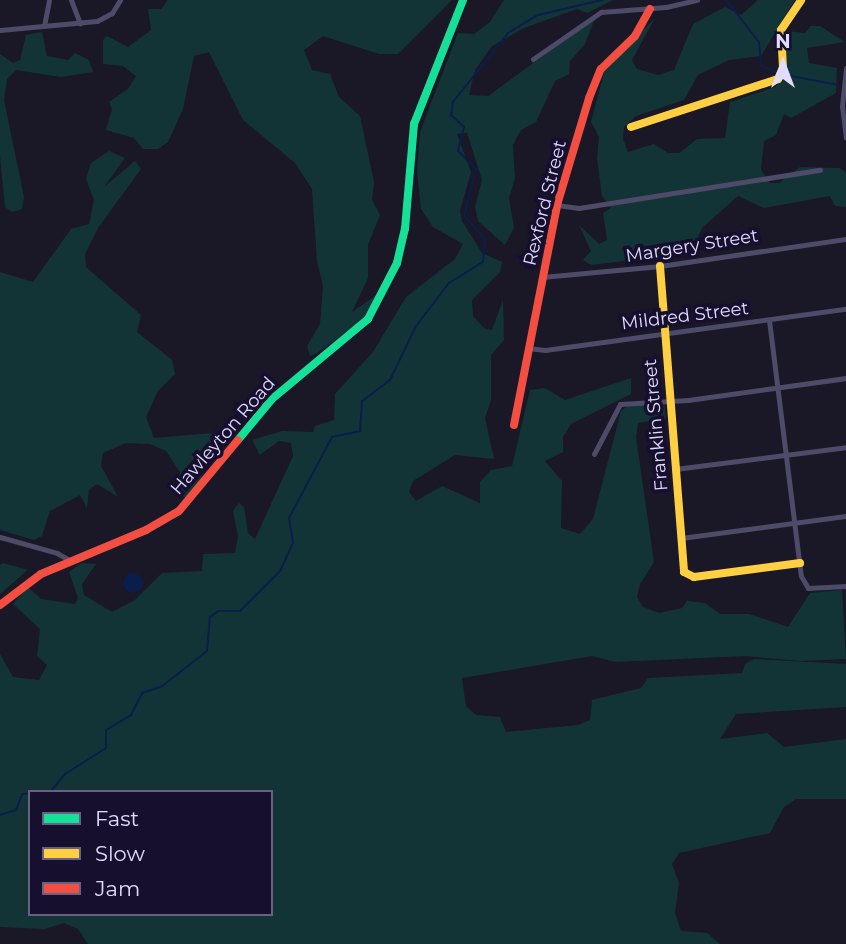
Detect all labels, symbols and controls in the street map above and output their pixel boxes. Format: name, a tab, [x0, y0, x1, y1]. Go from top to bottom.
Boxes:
north arrow	[748, 28, 818, 98]
text: N	[775, 30, 791, 53]
street label: Rexford Street	[519, 138, 571, 268]
street label: Margery Street	[624, 225, 760, 267]
street label: Mildred Street	[620, 297, 750, 335]
street label: Franklin Street	[639, 358, 673, 492]
street label: Hawleyton Road	[166, 373, 280, 499]
legend	[28, 790, 273, 916]
text: Fast	[95, 806, 139, 831]
text: Slow	[95, 841, 145, 866]
text: Jam	[95, 876, 140, 901]

